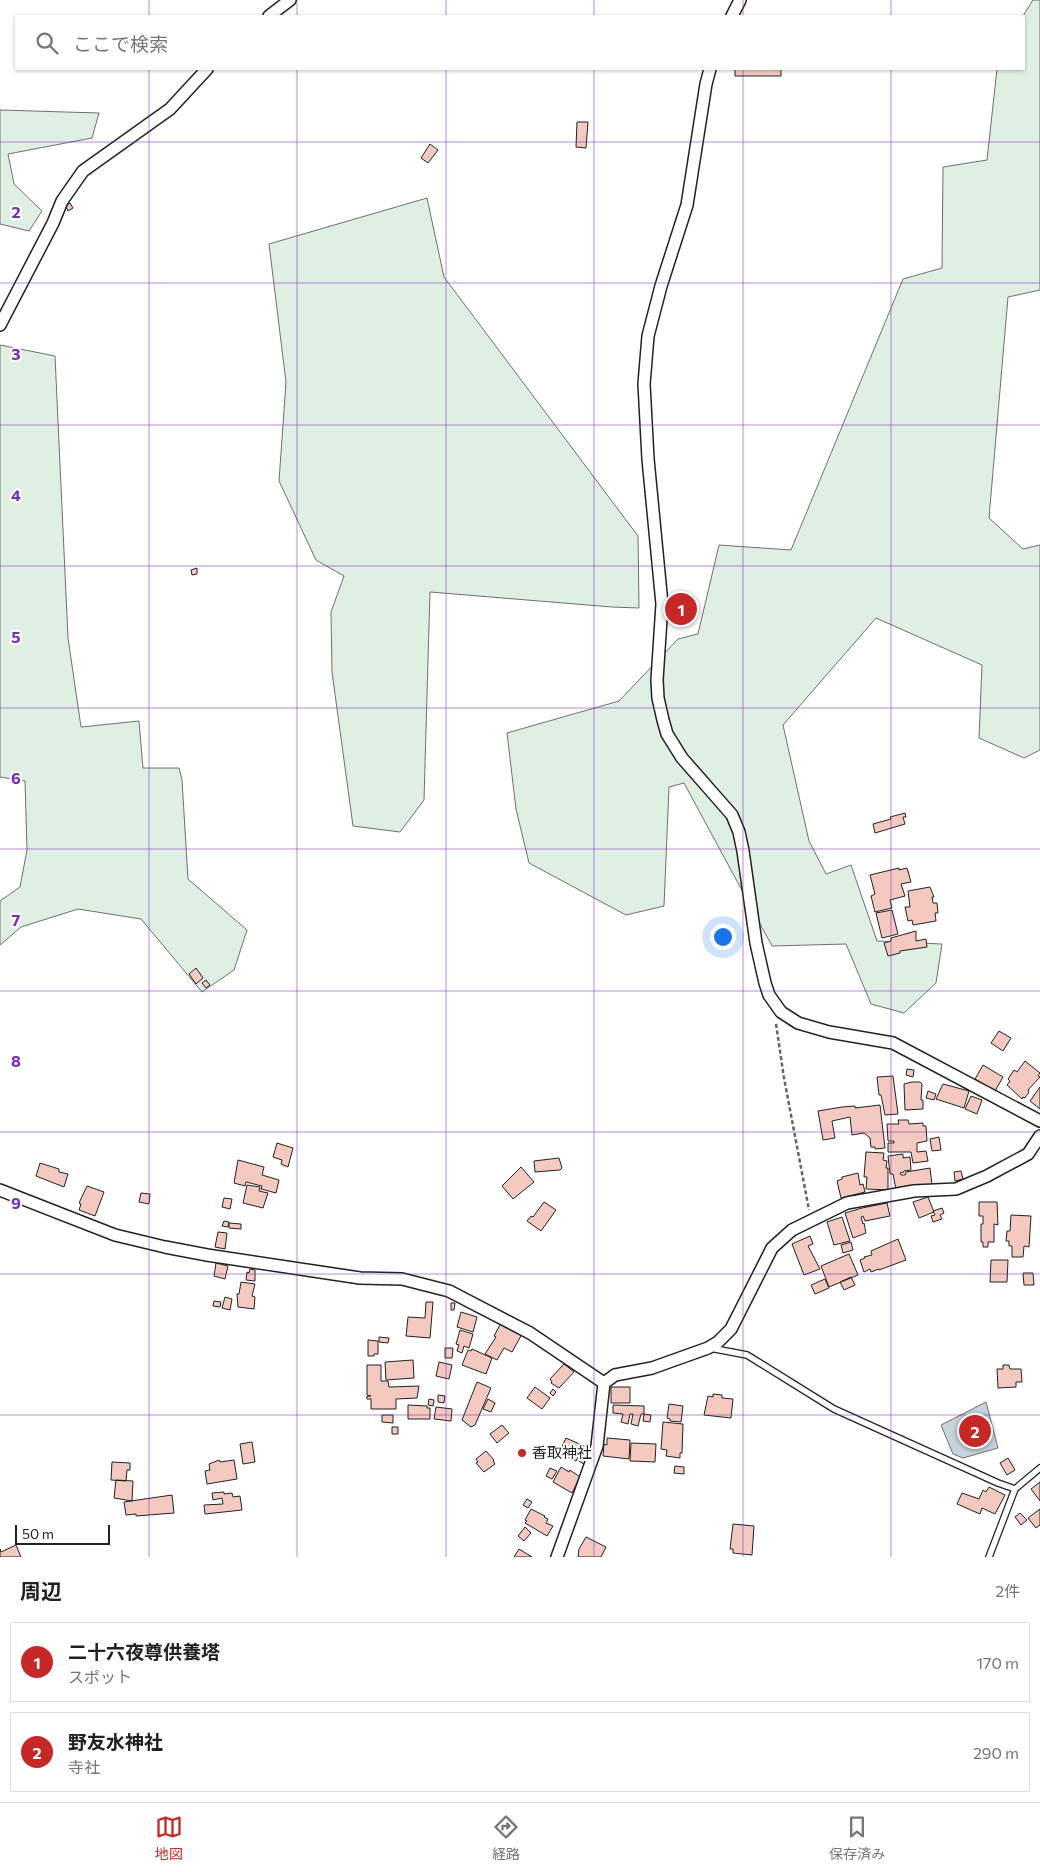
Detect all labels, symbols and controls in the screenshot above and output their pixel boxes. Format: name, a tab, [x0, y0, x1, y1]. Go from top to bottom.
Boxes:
search box	[15, 15, 1025, 70]
icon: search	[33, 29, 61, 57]
text: ここで検索	[73, 32, 168, 55]
text: 2	[11, 202, 21, 221]
text: 3	[11, 344, 21, 363]
text: 4	[11, 485, 21, 504]
pin: 1	[665, 590, 697, 628]
text: 5	[11, 627, 21, 646]
text: 6	[11, 768, 21, 787]
text: 7	[12, 910, 21, 929]
your location	[710, 924, 736, 950]
text: 8	[11, 1051, 21, 1070]
text: 9	[11, 1193, 21, 1212]
pin: 2	[959, 1412, 991, 1450]
place label: 香取神社	[532, 1443, 592, 1461]
marker: 香取神社	[516, 1447, 528, 1459]
scale bar	[15, 1522, 110, 1545]
text: 50 m	[22, 1525, 54, 1542]
text: 周辺	[20, 1578, 62, 1603]
text: 2件	[995, 1581, 1020, 1600]
text: 二十六夜尊供養塔	[68, 1640, 220, 1663]
text: 1	[33, 1653, 41, 1672]
text: 170 m	[976, 1653, 1019, 1672]
text: スポット	[68, 1667, 132, 1686]
text: 野友水神社	[68, 1730, 163, 1753]
text: 2	[32, 1743, 42, 1762]
text: 290 m	[973, 1743, 1019, 1762]
text: 寺社	[68, 1757, 100, 1776]
tab: 地図	[155, 1813, 183, 1863]
tab: 経路	[492, 1813, 520, 1863]
tab: 保存済み	[829, 1813, 885, 1863]

